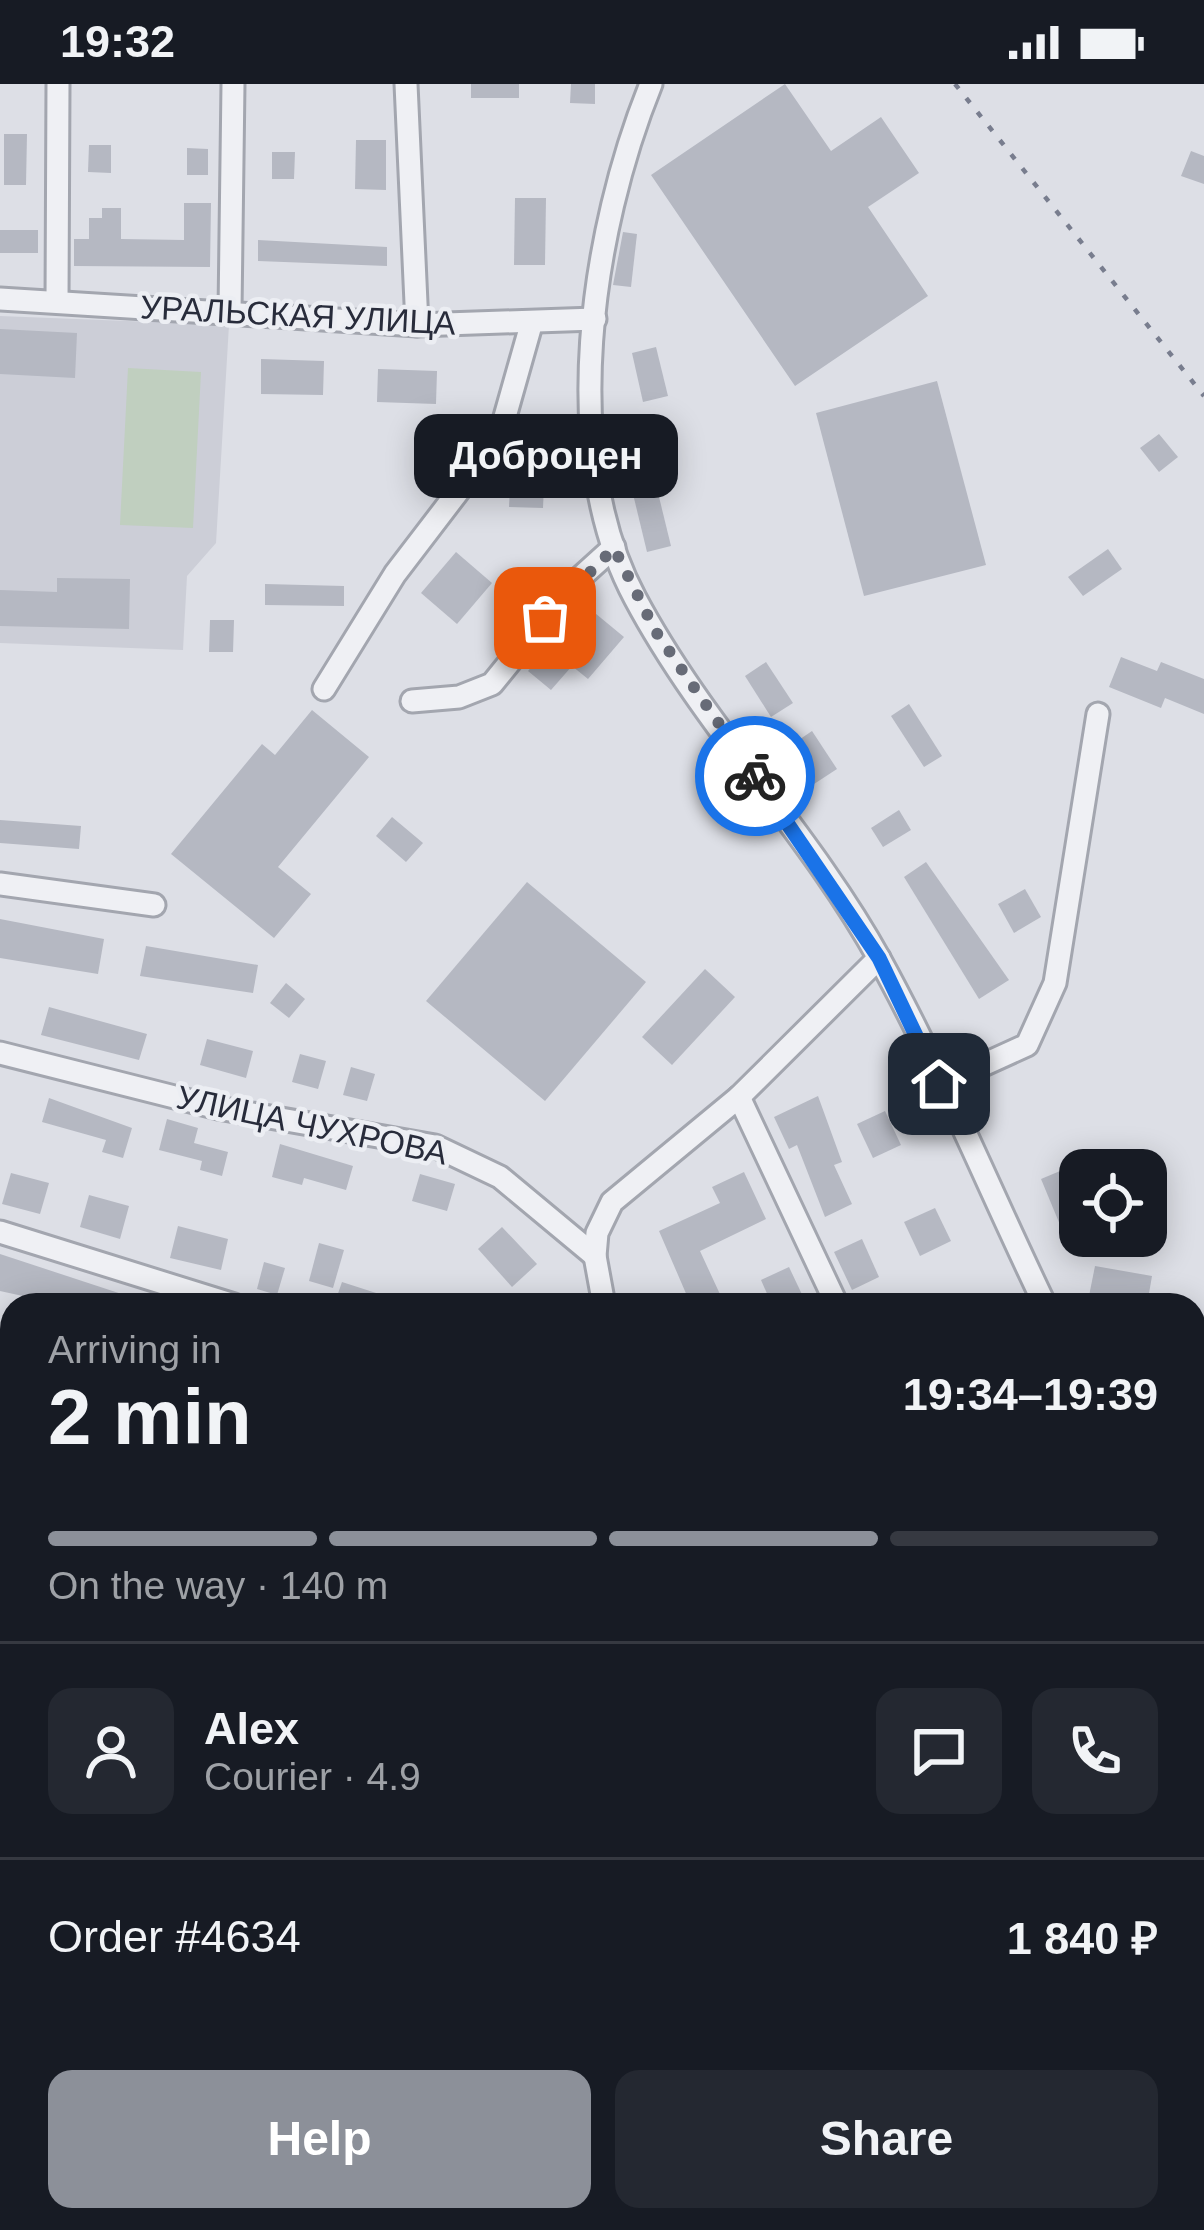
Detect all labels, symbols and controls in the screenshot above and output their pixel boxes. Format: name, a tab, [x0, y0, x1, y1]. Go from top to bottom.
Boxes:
text: 19:32	[60, 16, 175, 67]
street label: УРАЛЬСКАЯ УЛИЦА	[139, 288, 457, 342]
callout: Доброцен	[413, 414, 677, 498]
text: Доброцен	[449, 434, 643, 477]
pin	[494, 567, 596, 669]
icon: bag	[512, 585, 578, 651]
courier	[695, 716, 815, 836]
icon: bike	[722, 743, 788, 809]
pin	[888, 1033, 990, 1135]
icon: home	[906, 1051, 972, 1117]
street label: УЛИЦА ЧУХРОВА	[173, 1078, 451, 1172]
map controls	[1059, 1149, 1167, 1257]
button: locate	[1059, 1149, 1167, 1257]
text: Arriving in	[48, 1328, 221, 1371]
text: 19:34–19:39	[903, 1369, 1158, 1420]
text: 2 min	[48, 1373, 252, 1461]
text: On the way · 140 m	[48, 1564, 388, 1607]
button: person	[48, 1688, 174, 1814]
button: chat	[876, 1688, 1002, 1814]
button: phone	[1032, 1688, 1158, 1814]
text: Alex	[204, 1703, 299, 1754]
text: Courier · 4.9	[204, 1755, 421, 1798]
text: Order #4634	[48, 1911, 301, 1962]
text: 1 840 ₽	[1007, 1913, 1158, 1964]
button: Help	[48, 2070, 591, 2208]
button: Share	[615, 2070, 1158, 2208]

